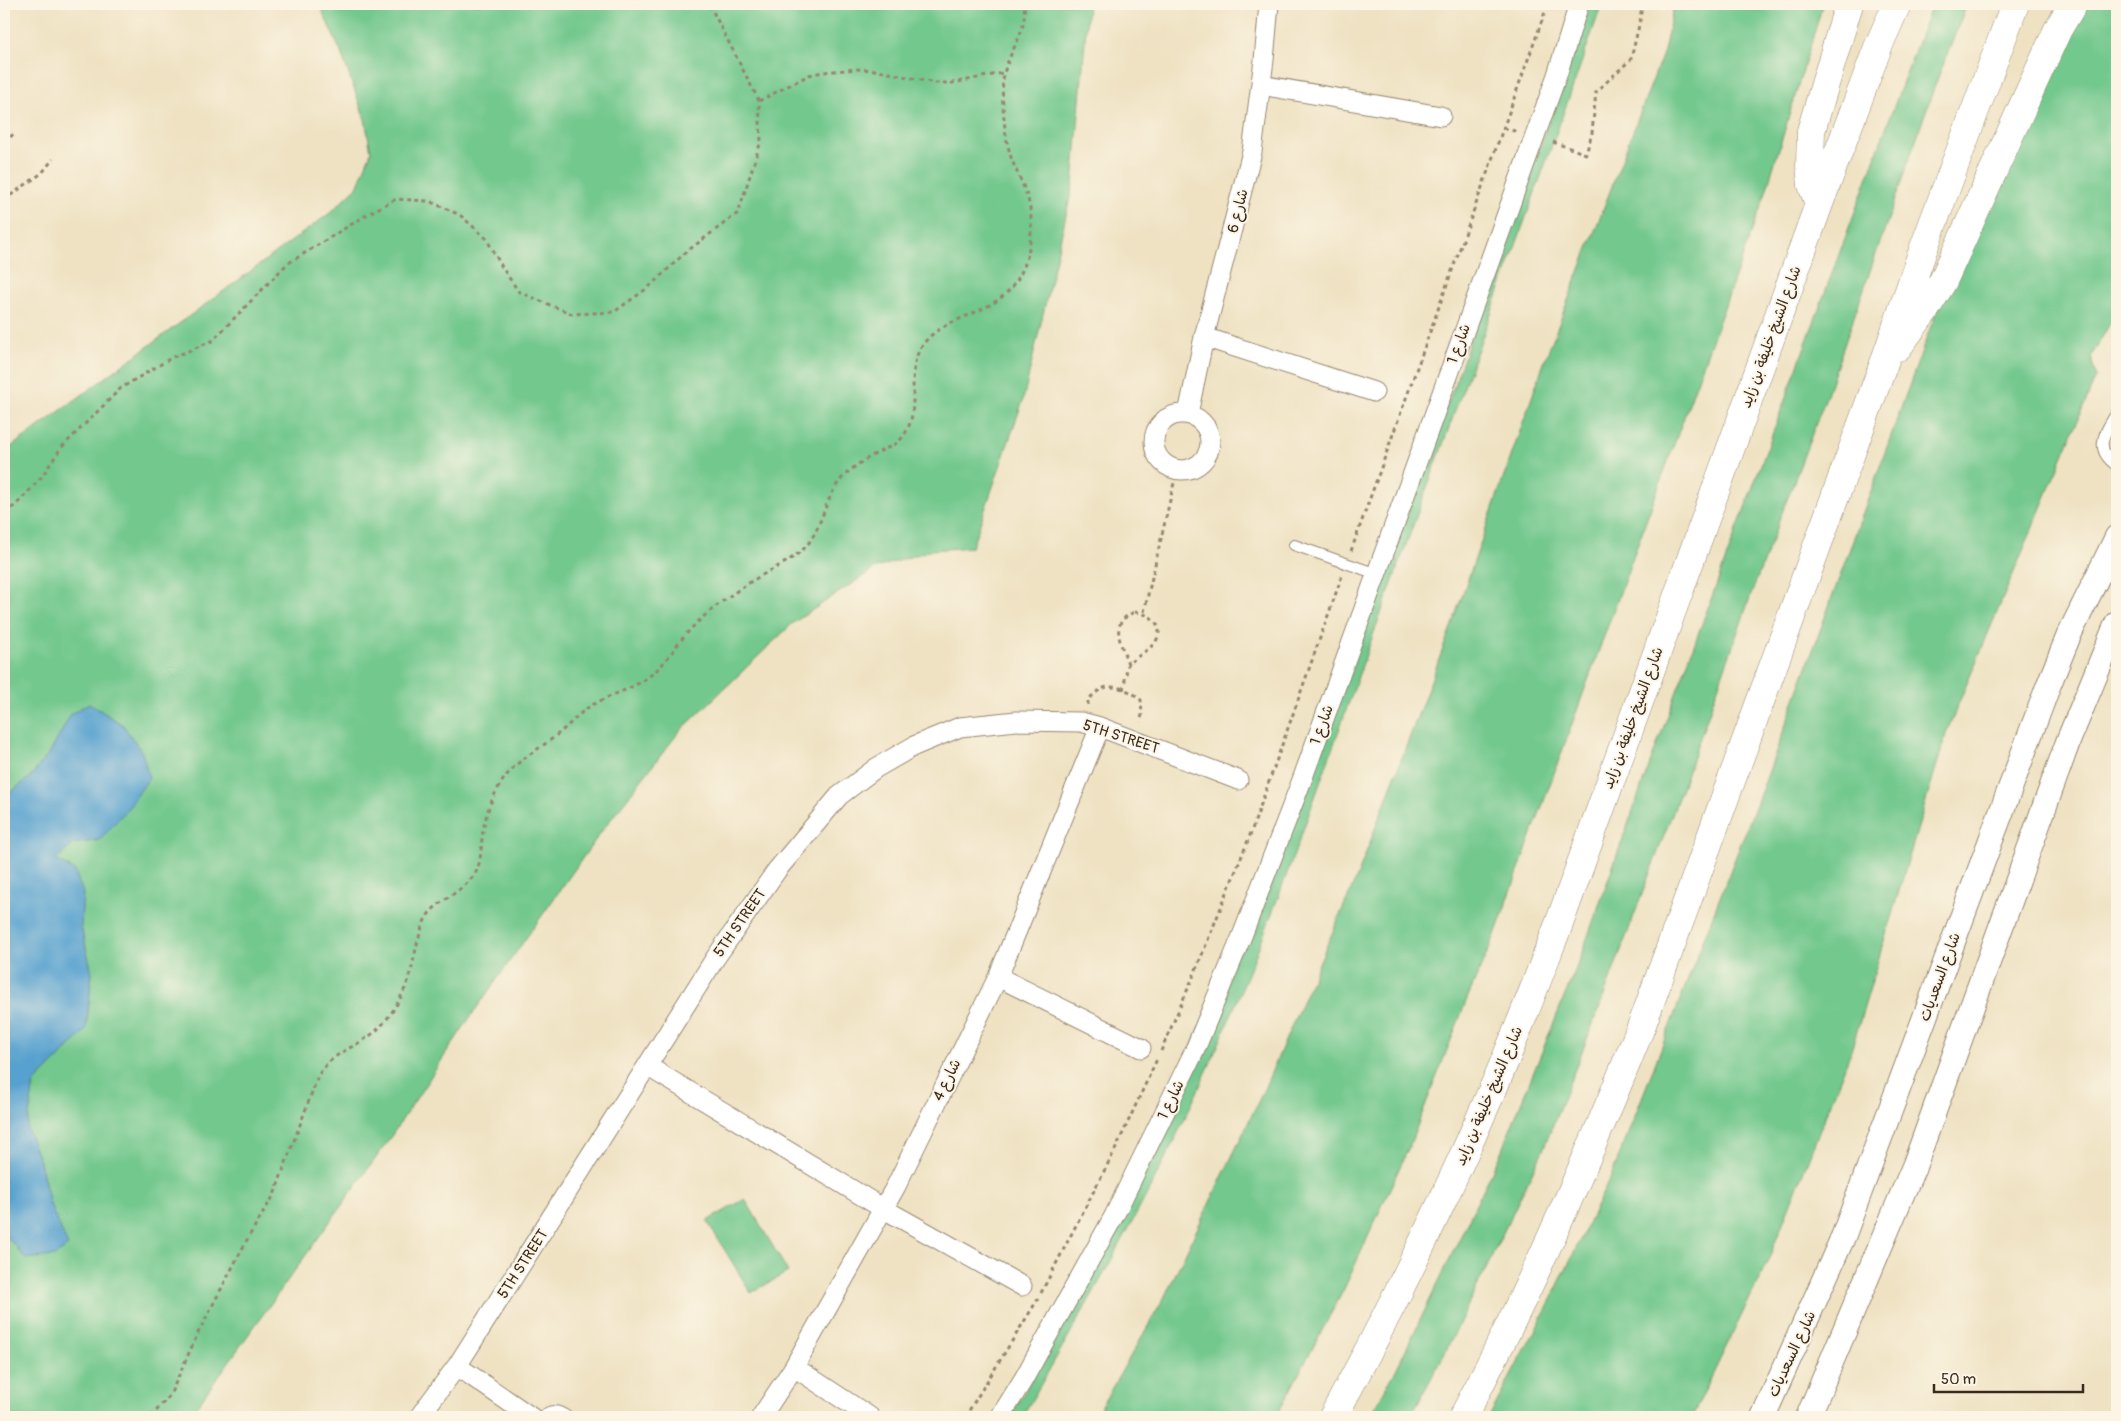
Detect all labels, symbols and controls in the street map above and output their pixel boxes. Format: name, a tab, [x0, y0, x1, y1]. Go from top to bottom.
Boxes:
street label: شارع 6	[1223, 187, 1253, 235]
street label: شارع الشيخ خليفة بن زايد	[1736, 263, 1806, 411]
street label: شارع 1	[1443, 321, 1475, 367]
street label: شارع الشيخ خليفة بن زايد	[1598, 644, 1668, 792]
street label: شارع 1	[1306, 702, 1338, 748]
street label: 5TH STREET	[1081, 716, 1161, 758]
street label: 5TH STREET	[710, 885, 770, 961]
street label: شارع السعديات	[1915, 930, 1965, 1024]
street label: شارع الشيخ خليفة بن زايد	[1451, 1023, 1527, 1169]
street label: شارع 4	[929, 1056, 965, 1104]
street label: شارع 1	[1153, 1077, 1189, 1123]
street label: 5TH STREET	[494, 1226, 552, 1302]
street label: شارع السعديات	[1764, 1308, 1820, 1400]
scale bar	[1934, 1361, 2082, 1393]
text: 50 m	[1941, 1370, 1976, 1389]

